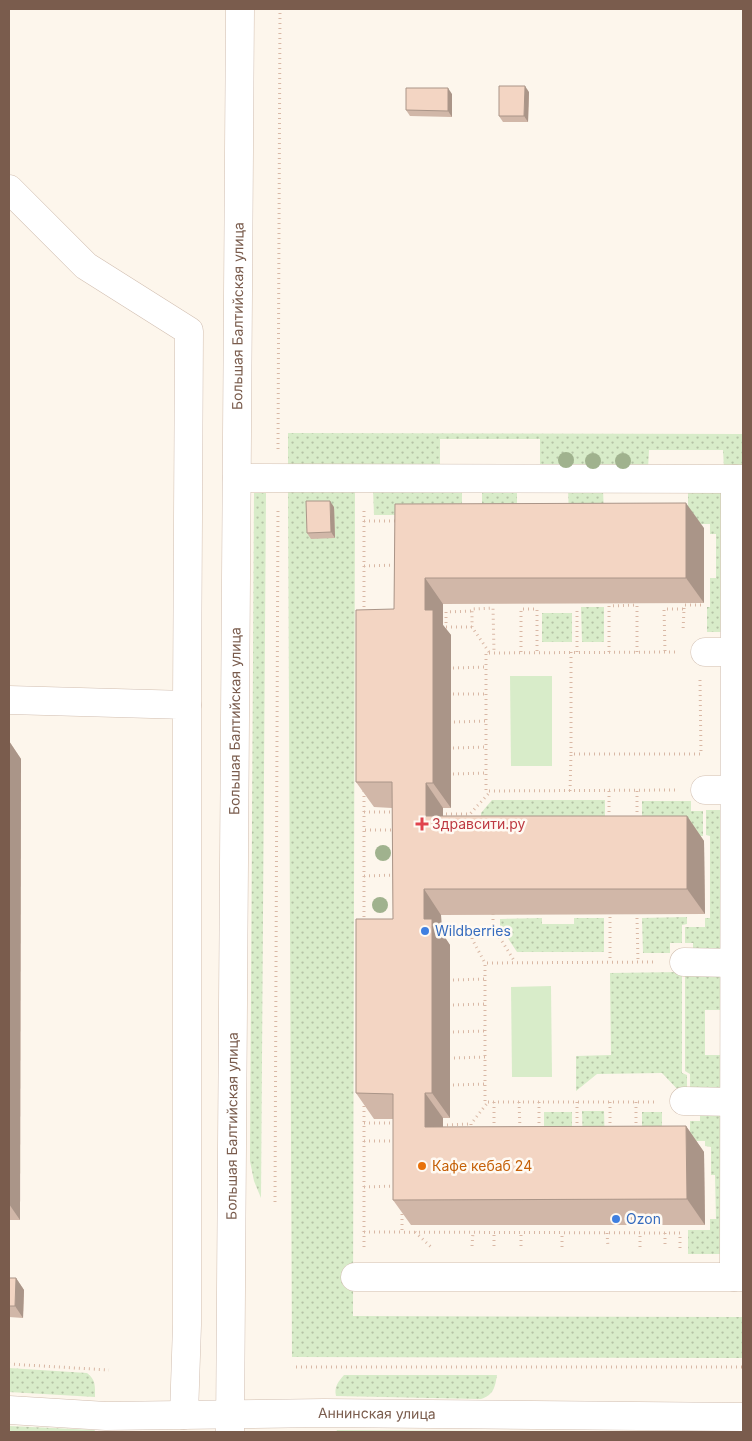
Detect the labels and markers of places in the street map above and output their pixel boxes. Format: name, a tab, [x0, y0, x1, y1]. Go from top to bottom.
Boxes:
place label: Здравсити.ру	[432, 815, 526, 832]
marker: Здравсити.ру	[416, 818, 428, 830]
place label: Wildberries	[435, 922, 511, 939]
marker: Wildberries	[419, 925, 431, 937]
place label: Кафе кебаб 24	[432, 1157, 532, 1174]
marker: Кафе кебаб 24	[416, 1160, 428, 1172]
place label: Ozon	[626, 1210, 661, 1227]
marker: Ozon	[610, 1213, 622, 1225]

